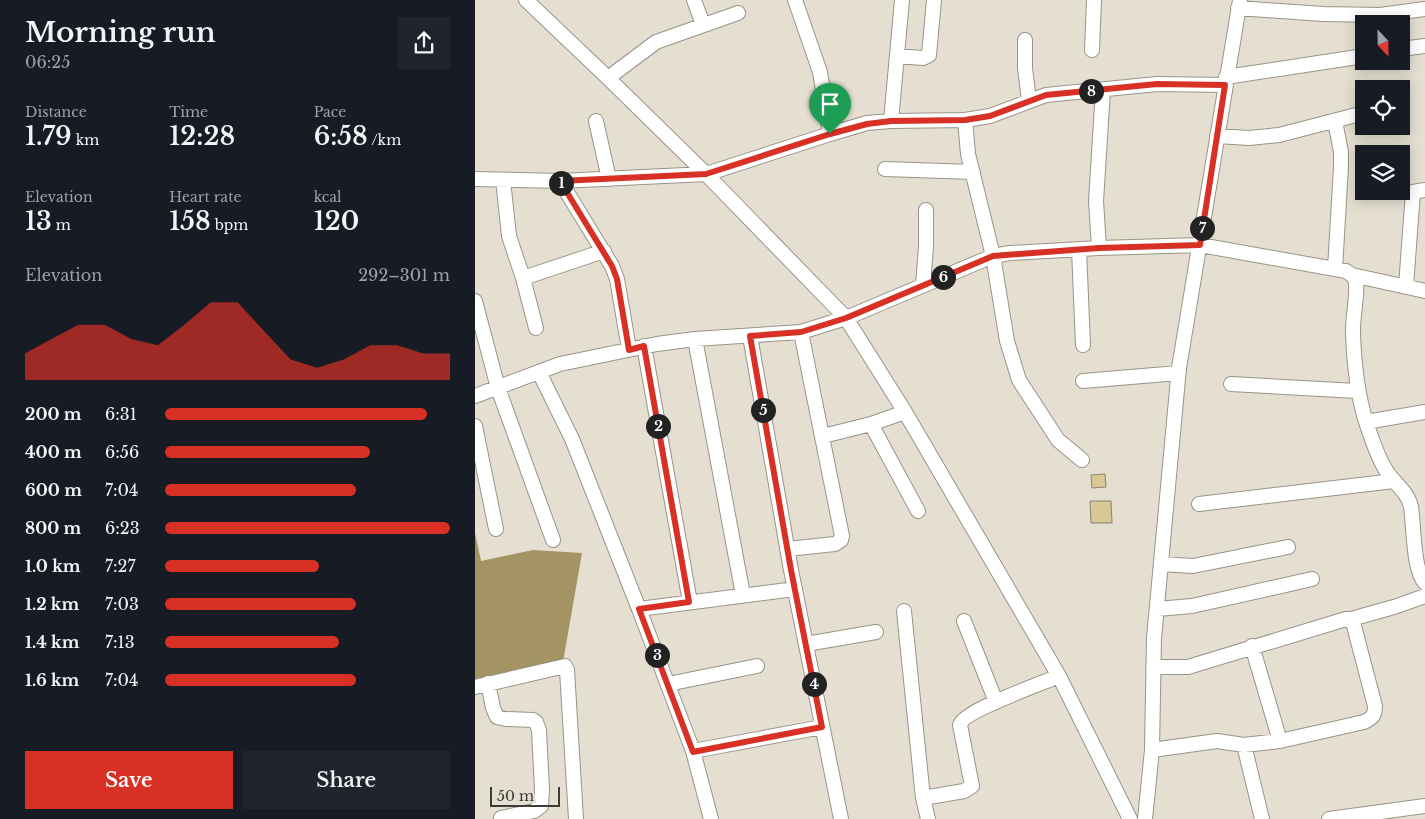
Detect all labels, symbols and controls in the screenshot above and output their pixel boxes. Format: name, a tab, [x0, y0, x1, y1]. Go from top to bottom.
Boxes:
text: Morning run	[25, 15, 216, 50]
north arrow	[1355, 15, 1410, 70]
map controls	[1355, 15, 1410, 200]
button: share	[398, 17, 450, 69]
text: 06:25	[25, 52, 70, 72]
pin: 8	[1079, 78, 1103, 104]
button: locate	[1355, 80, 1410, 135]
text: 8	[1087, 82, 1096, 100]
pin	[809, 83, 851, 134]
icon: arrive	[816, 90, 844, 118]
text: Distance	[25, 103, 87, 121]
text: Time	[169, 103, 208, 121]
text: Pace	[314, 103, 346, 121]
text: 1.79	[25, 121, 72, 152]
text: 12:28	[169, 121, 235, 152]
text: 6:58	[314, 121, 368, 152]
text: km	[72, 131, 99, 149]
text: /km	[368, 131, 401, 149]
button: layers	[1355, 145, 1410, 200]
pin: 1	[549, 170, 573, 196]
text: 1	[558, 174, 565, 192]
text: Elevation	[25, 188, 93, 206]
text: Heart rate	[169, 188, 241, 206]
text: kcal	[314, 188, 342, 206]
text: 13	[25, 206, 52, 237]
text: 158	[169, 206, 211, 237]
text: 120	[314, 206, 359, 237]
text: m	[52, 216, 71, 234]
text: bpm	[211, 216, 248, 234]
pin: 7	[1189, 216, 1215, 240]
text: 7	[1199, 219, 1206, 237]
pin: 6	[931, 264, 955, 290]
text: Elevation	[25, 265, 102, 285]
text: 292–301 m	[358, 265, 450, 285]
text: 6	[939, 268, 948, 286]
pin: 5	[751, 398, 775, 422]
text: 5	[759, 401, 768, 419]
text: 200 m	[25, 404, 82, 424]
text: 6:31	[105, 404, 137, 424]
pin: 2	[645, 414, 671, 438]
text: 2	[654, 417, 663, 435]
text: 400 m	[25, 442, 82, 462]
text: 6:56	[105, 442, 139, 462]
text: 600 m	[25, 480, 82, 500]
text: 7:04	[105, 480, 138, 500]
text: 800 m	[25, 518, 81, 538]
text: 6:23	[105, 518, 140, 538]
text: 1.0 km	[25, 556, 80, 576]
text: 7:27	[105, 556, 135, 576]
text: 1.2 km	[25, 594, 79, 614]
text: 7:03	[105, 594, 139, 614]
text: 1.4 km	[25, 632, 79, 652]
text: 7:13	[105, 632, 135, 652]
pin: 3	[645, 642, 669, 668]
text: 3	[653, 646, 662, 664]
text: 1.6 km	[25, 670, 79, 690]
text: 7:04	[105, 670, 138, 690]
pin: 4	[801, 672, 827, 696]
text: 4	[810, 675, 819, 693]
button: Save	[25, 751, 233, 809]
button: Share	[243, 751, 450, 809]
scale bar	[490, 784, 560, 807]
text: 50 m	[497, 787, 534, 805]

